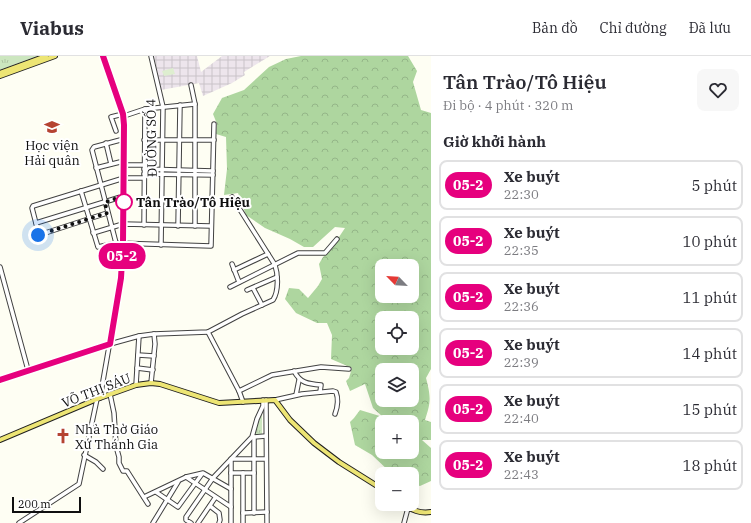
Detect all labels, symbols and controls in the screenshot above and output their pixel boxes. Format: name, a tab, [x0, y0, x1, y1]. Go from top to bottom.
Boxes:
text: Viabus	[20, 16, 84, 40]
text: Bản đồ	[532, 19, 578, 37]
text: Chỉ đường	[600, 19, 667, 37]
text: Đã lưu	[689, 19, 731, 37]
button: heart	[697, 69, 739, 111]
text: Tân Trào/Tô Hiệu	[443, 70, 607, 94]
text: Đi bộ · 4 phút · 320 m	[443, 97, 573, 114]
street label: ĐƯỜNG SỐ 4	[140, 99, 161, 177]
school or university icon: Học viện Hải quân	[43, 118, 61, 136]
text: Giờ khởi hành	[443, 132, 546, 151]
place label: Học viện Hải quân	[24, 137, 80, 169]
text: Xe buýt	[504, 167, 560, 186]
text: 05-2	[453, 176, 484, 194]
text: 5 phút	[691, 176, 737, 195]
text: 22:30	[504, 186, 539, 203]
marker: Tân Trào/Tô Hiệu	[115, 193, 133, 211]
place label: Tân Trào/Tô Hiệu	[136, 194, 251, 211]
text: Xe buýt	[504, 223, 560, 242]
your location	[28, 225, 48, 245]
text: 05-2	[453, 232, 484, 250]
text: 10 phút	[682, 232, 737, 251]
text: 22:35	[504, 242, 539, 259]
line badge: 05-2	[94, 243, 150, 269]
text: 05-2	[107, 247, 137, 265]
north arrow	[375, 259, 419, 303]
map controls	[375, 259, 419, 511]
text: Xe buýt	[504, 279, 560, 298]
text: 05-2	[453, 288, 484, 306]
text: 11 phút	[682, 288, 737, 307]
text: 22:36	[504, 298, 539, 315]
button: locate	[375, 311, 419, 355]
text: Xe buýt	[504, 335, 560, 354]
text: 05-2	[453, 344, 484, 362]
text: 14 phút	[682, 344, 737, 363]
text: 22:39	[504, 354, 539, 371]
button: layers	[375, 363, 419, 407]
street label: VÕ THỊ SÁU	[59, 370, 133, 411]
text: Xe buýt	[504, 391, 560, 410]
text: 05-2	[453, 400, 484, 418]
text: 15 phút	[682, 400, 737, 419]
text: 22:40	[504, 410, 539, 427]
button: +	[375, 415, 419, 459]
place label: Nhà Thờ Giáo Xứ Thánh Gia	[75, 421, 158, 453]
church icon: Nhà Thờ Giáo Xứ Thánh Gia	[54, 427, 72, 445]
text: Xe buýt	[504, 447, 560, 466]
text: 05-2	[453, 456, 484, 474]
text: 18 phút	[682, 456, 737, 475]
text: 22:43	[504, 466, 539, 483]
button: −	[375, 467, 419, 511]
scale bar	[12, 495, 81, 514]
text: 200 m	[18, 497, 51, 511]

